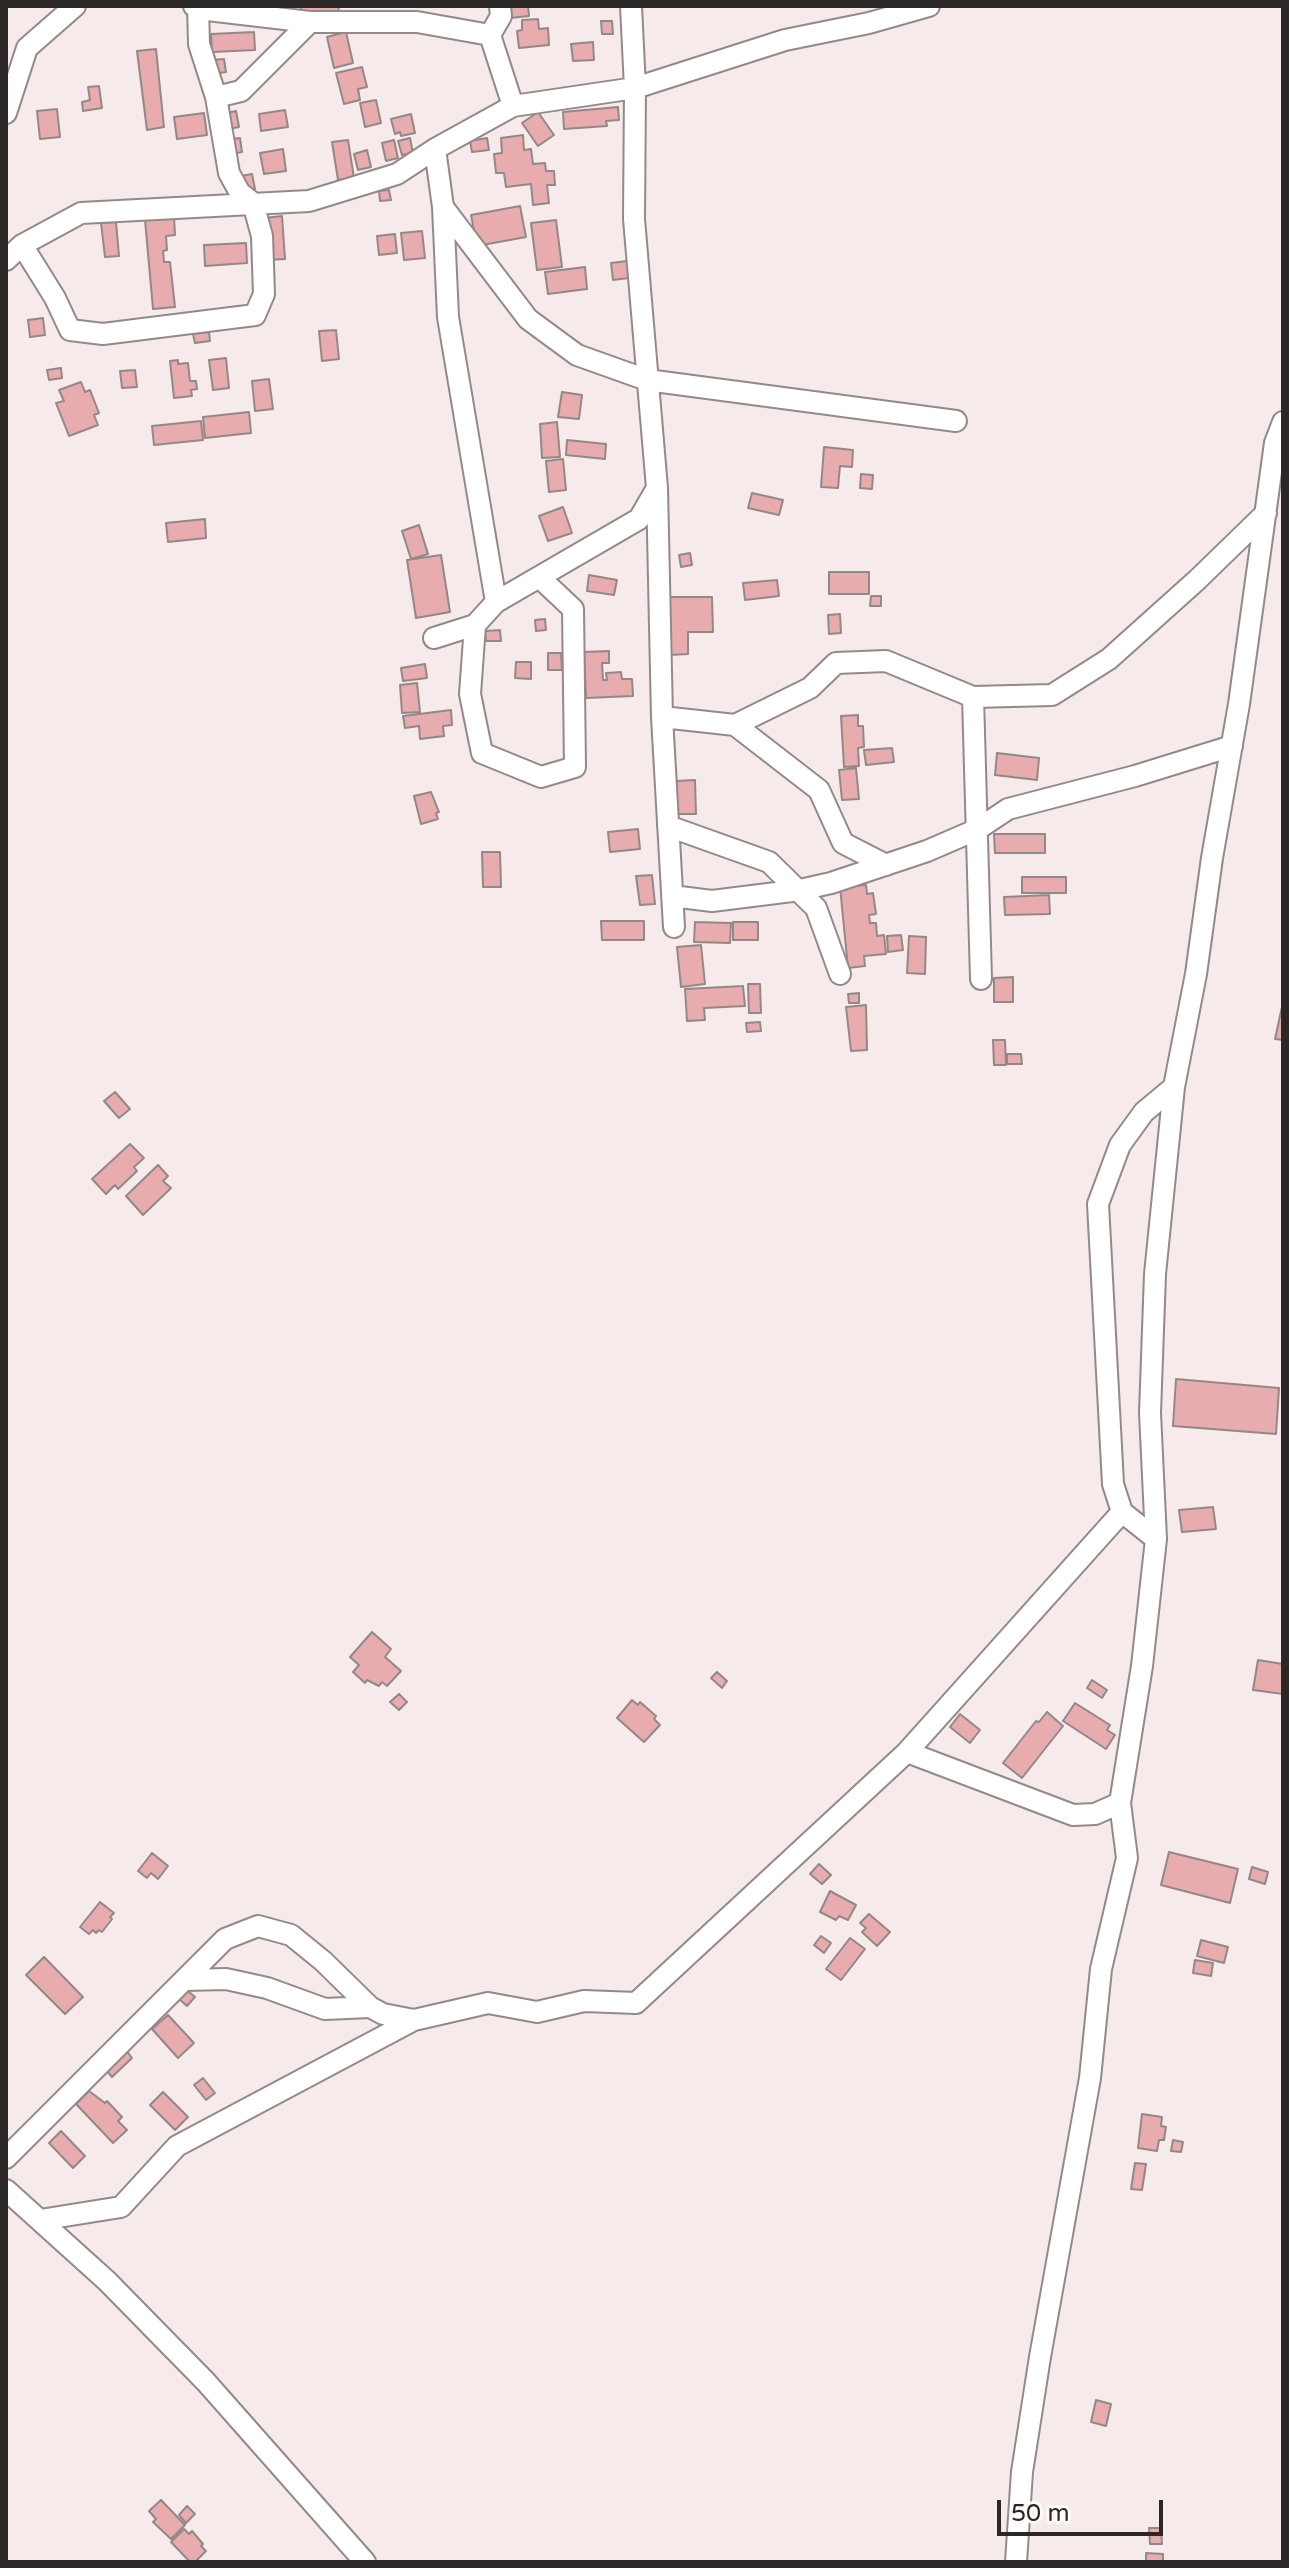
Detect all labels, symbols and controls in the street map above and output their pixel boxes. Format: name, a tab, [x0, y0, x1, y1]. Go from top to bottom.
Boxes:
scale bar	[1001, 2484, 1167, 2534]
text: 50 m	[1011, 2499, 1069, 2528]

